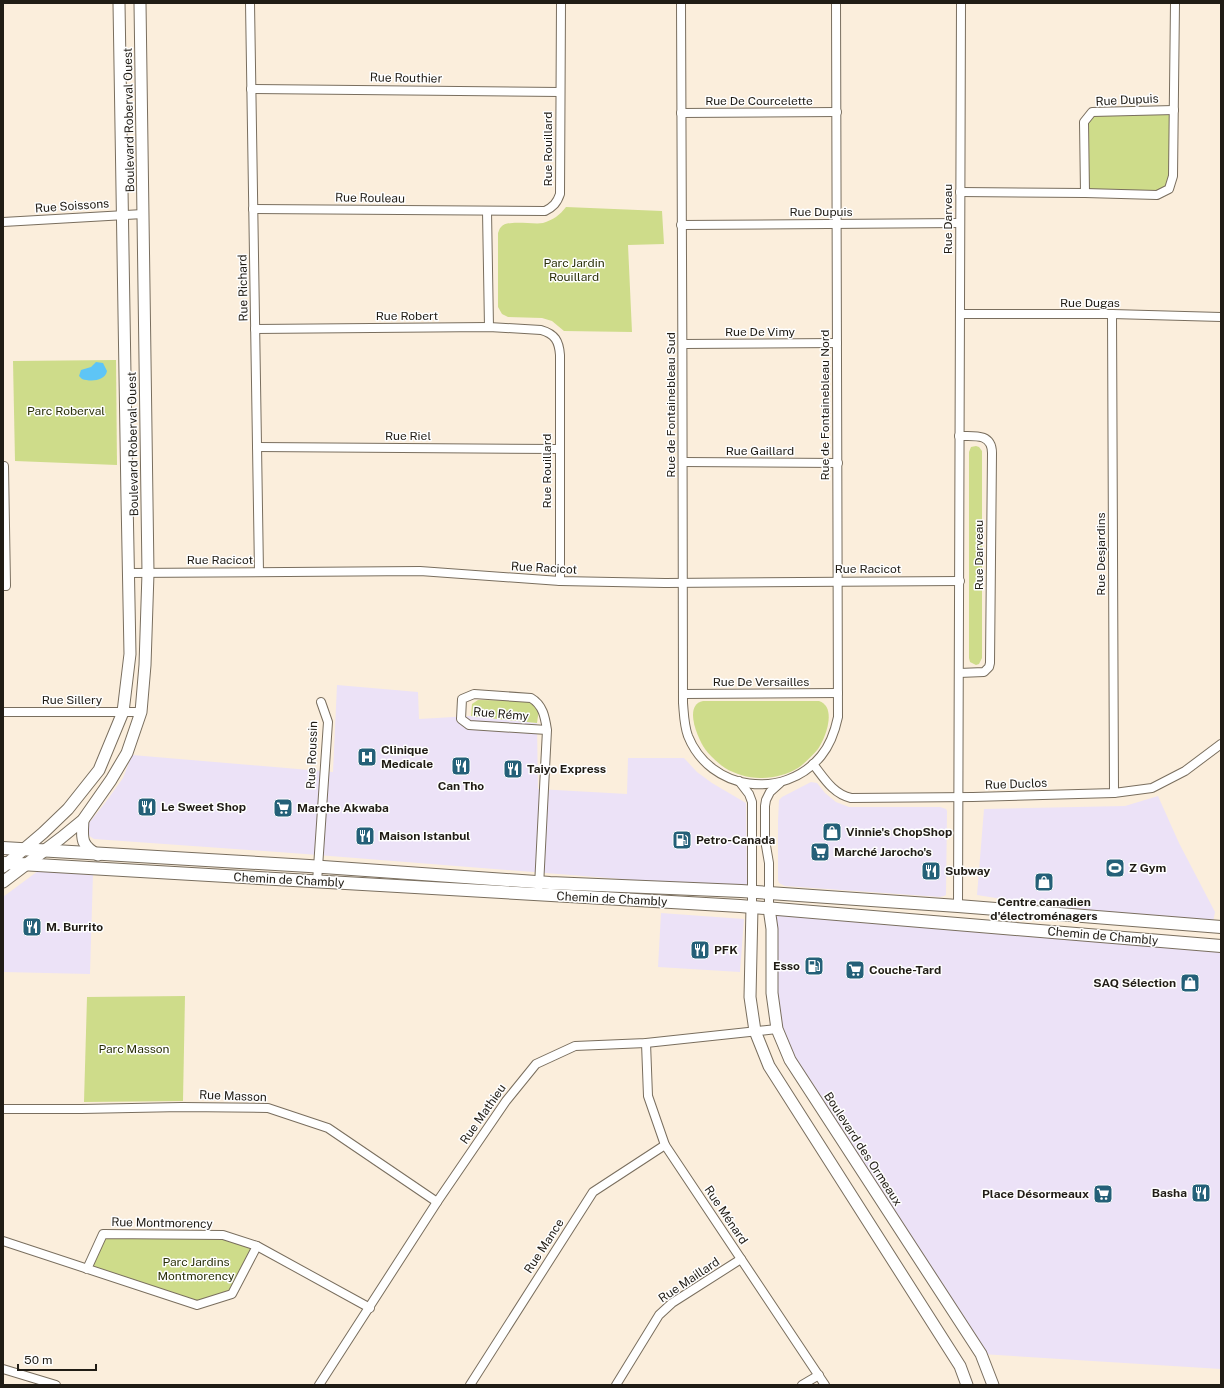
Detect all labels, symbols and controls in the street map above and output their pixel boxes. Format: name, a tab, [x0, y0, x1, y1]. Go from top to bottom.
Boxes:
street label: Boulevard Roberval Ouest	[121, 47, 137, 193]
street label: Rue Routhier	[370, 70, 443, 86]
street label: Rue Dupuis	[1095, 91, 1159, 109]
street label: Rue De Courcelette	[705, 94, 813, 108]
street label: Rue Rouillard	[541, 112, 555, 186]
street label: Rue Darveau	[941, 184, 955, 254]
street label: Rue Rouleau	[335, 190, 405, 206]
street label: Rue Soissons	[34, 196, 110, 216]
street label: Rue Dupuis	[789, 205, 853, 219]
street label: Rue Richard	[235, 254, 251, 322]
park label: Parc Jardin Rouillard	[543, 256, 605, 284]
street label: Rue Dugas	[1060, 296, 1120, 310]
street label: Rue Robert	[376, 309, 439, 323]
street label: Rue De Vimy	[725, 325, 796, 339]
street label: Rue de Fontainebleau Nord	[818, 330, 832, 480]
street label: Rue de Fontainebleau Sud	[664, 332, 678, 478]
street label: Boulevard Roberval Ouest	[125, 371, 141, 517]
park label: Parc Roberval	[27, 404, 105, 418]
street label: Rue Riel	[385, 429, 431, 443]
street label: Rue Rouillard	[540, 434, 554, 508]
street label: Rue Gaillard	[726, 444, 794, 458]
street label: Rue Desjardins	[1094, 512, 1108, 596]
street label: Rue Darveau	[972, 520, 986, 590]
street label: Rue Racicot	[187, 553, 253, 567]
street label: Rue Racicot	[511, 559, 578, 577]
street label: Rue Racicot	[835, 562, 901, 576]
street label: Rue De Versailles	[713, 675, 809, 689]
street label: Rue Sillery	[42, 693, 103, 707]
street label: Rue Rémy	[473, 705, 530, 723]
street label: Rue Roussin	[304, 721, 320, 789]
place label: Clinique Medicale	[381, 743, 433, 771]
hospital icon: Clinique Medicale	[356, 746, 378, 768]
restaurant icon: Can Tho	[450, 755, 472, 777]
restaurant icon: Taiyo Express	[502, 758, 524, 780]
place label: Taiyo Express	[527, 762, 606, 776]
street label: Rue Duclos	[985, 776, 1047, 792]
place label: Can Tho	[438, 779, 484, 793]
restaurant icon: Le Sweet Shop	[136, 796, 158, 818]
supermarket icon: Marche Akwaba	[272, 797, 294, 819]
place label: Le Sweet Shop	[161, 800, 246, 814]
place label: Marche Akwaba	[297, 801, 389, 815]
shop icon: Vinnie's ChopShop	[821, 821, 843, 843]
restaurant icon: Maison Istanbul	[354, 825, 376, 847]
place label: Vinnie's ChopShop	[846, 825, 952, 839]
place label: Maison Istanbul	[379, 829, 470, 843]
fuel station icon: Petro-Canada	[671, 829, 693, 851]
place label: Petro-Canada	[696, 833, 775, 847]
supermarket icon: Marché Jarocho's	[809, 841, 831, 863]
place label: Marché Jarocho's	[834, 845, 932, 859]
sports icon: Z Gym	[1104, 857, 1126, 879]
restaurant icon: Subway	[920, 860, 942, 882]
place label: Z Gym	[1129, 861, 1167, 875]
place label: Subway	[945, 864, 990, 878]
street label: Chemin de Chambly	[233, 870, 345, 890]
shop icon: Centre canadien d'électroménagers	[1033, 871, 1055, 893]
street label: Chemin de Chambly	[556, 889, 668, 909]
place label: Centre canadien d'électroménagers	[990, 895, 1098, 923]
restaurant icon: M. Burrito	[21, 916, 43, 938]
place label: M. Burrito	[46, 920, 103, 934]
street label: Chemin de Chambly	[1047, 924, 1159, 948]
restaurant icon: PFK	[689, 939, 711, 961]
place label: PFK	[714, 943, 738, 957]
fuel station icon: Esso	[803, 955, 825, 977]
place label: Esso	[773, 959, 800, 973]
supermarket icon: Couche-Tard	[844, 959, 866, 981]
place label: Couche-Tard	[869, 963, 941, 977]
shop icon: SAQ Sélection	[1179, 972, 1201, 994]
place label: SAQ Sélection	[1093, 976, 1176, 990]
park label: Parc Masson	[98, 1042, 170, 1056]
street label: Rue Mathieu	[457, 1081, 509, 1147]
street label: Rue Masson	[199, 1088, 267, 1104]
street label: Boulevard des Ormeaux	[821, 1090, 905, 1209]
restaurant icon: Basha	[1190, 1182, 1212, 1204]
street label: Rue Ménard	[701, 1183, 751, 1247]
supermarket icon: Place Désormeaux	[1092, 1183, 1114, 1205]
place label: Basha	[1152, 1186, 1187, 1200]
place label: Place Désormeaux	[982, 1187, 1089, 1201]
street label: Rue Montmorency	[111, 1215, 213, 1231]
street label: Rue Mance	[521, 1216, 567, 1276]
park label: Parc Jardins Montmorency	[157, 1255, 235, 1283]
street label: Rue Maillard	[656, 1255, 722, 1305]
scale bar	[18, 1346, 96, 1372]
text: 50 m	[24, 1353, 52, 1367]

